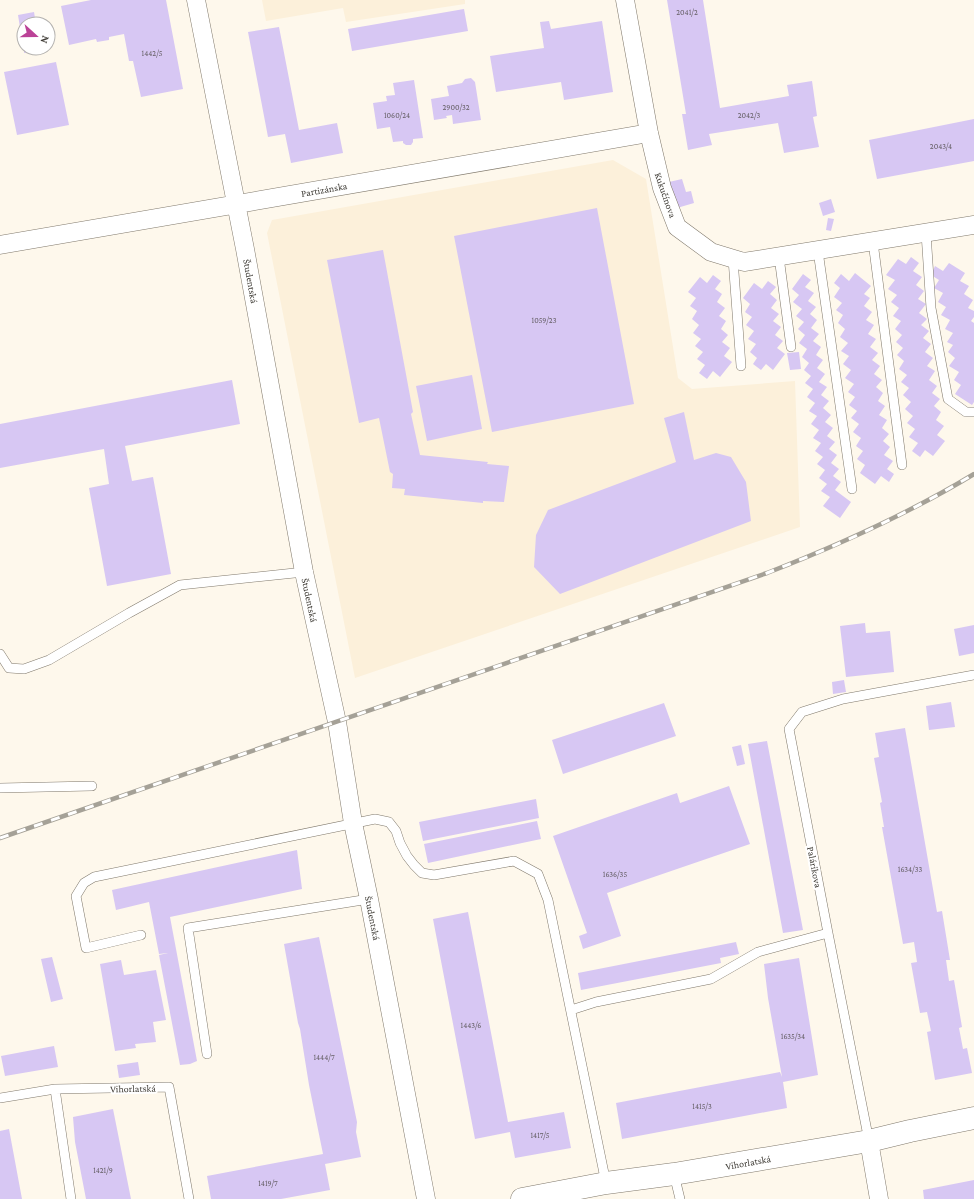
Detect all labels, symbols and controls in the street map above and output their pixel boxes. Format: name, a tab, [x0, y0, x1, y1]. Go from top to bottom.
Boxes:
house number: 2041/2	[676, 8, 698, 17]
north arrow	[16, 16, 56, 56]
text: N	[38, 34, 52, 46]
house number: 1442/5	[142, 49, 163, 58]
house number: 2900/32	[443, 103, 470, 112]
house number: 1060/24	[384, 111, 410, 120]
house number: 2042/3	[738, 111, 760, 120]
house number: 2043/4	[930, 142, 952, 151]
street label: Kukučínova	[653, 171, 679, 220]
street label: Partizánska	[300, 180, 348, 199]
street label: Študentská	[241, 258, 260, 304]
house number: 1059/23	[532, 316, 557, 325]
street label: Študentská	[299, 577, 320, 624]
street label: Palárikova	[805, 846, 824, 889]
house number: 1634/33	[898, 865, 922, 874]
house number: 1636/35	[603, 870, 627, 879]
street label: Študentská	[363, 895, 382, 941]
house number: 1443/6	[461, 1021, 481, 1030]
house number: 1635/34	[781, 1032, 805, 1041]
house number: 1444/7	[313, 1053, 335, 1062]
street label: Vihorlatská	[110, 1083, 156, 1094]
house number: 1415/3	[692, 1102, 712, 1111]
house number: 1417/5	[530, 1131, 550, 1140]
street label: Vihorlatská	[725, 1153, 772, 1172]
house number: 1421/9	[93, 1166, 113, 1175]
house number: 1419/7	[258, 1179, 278, 1188]

